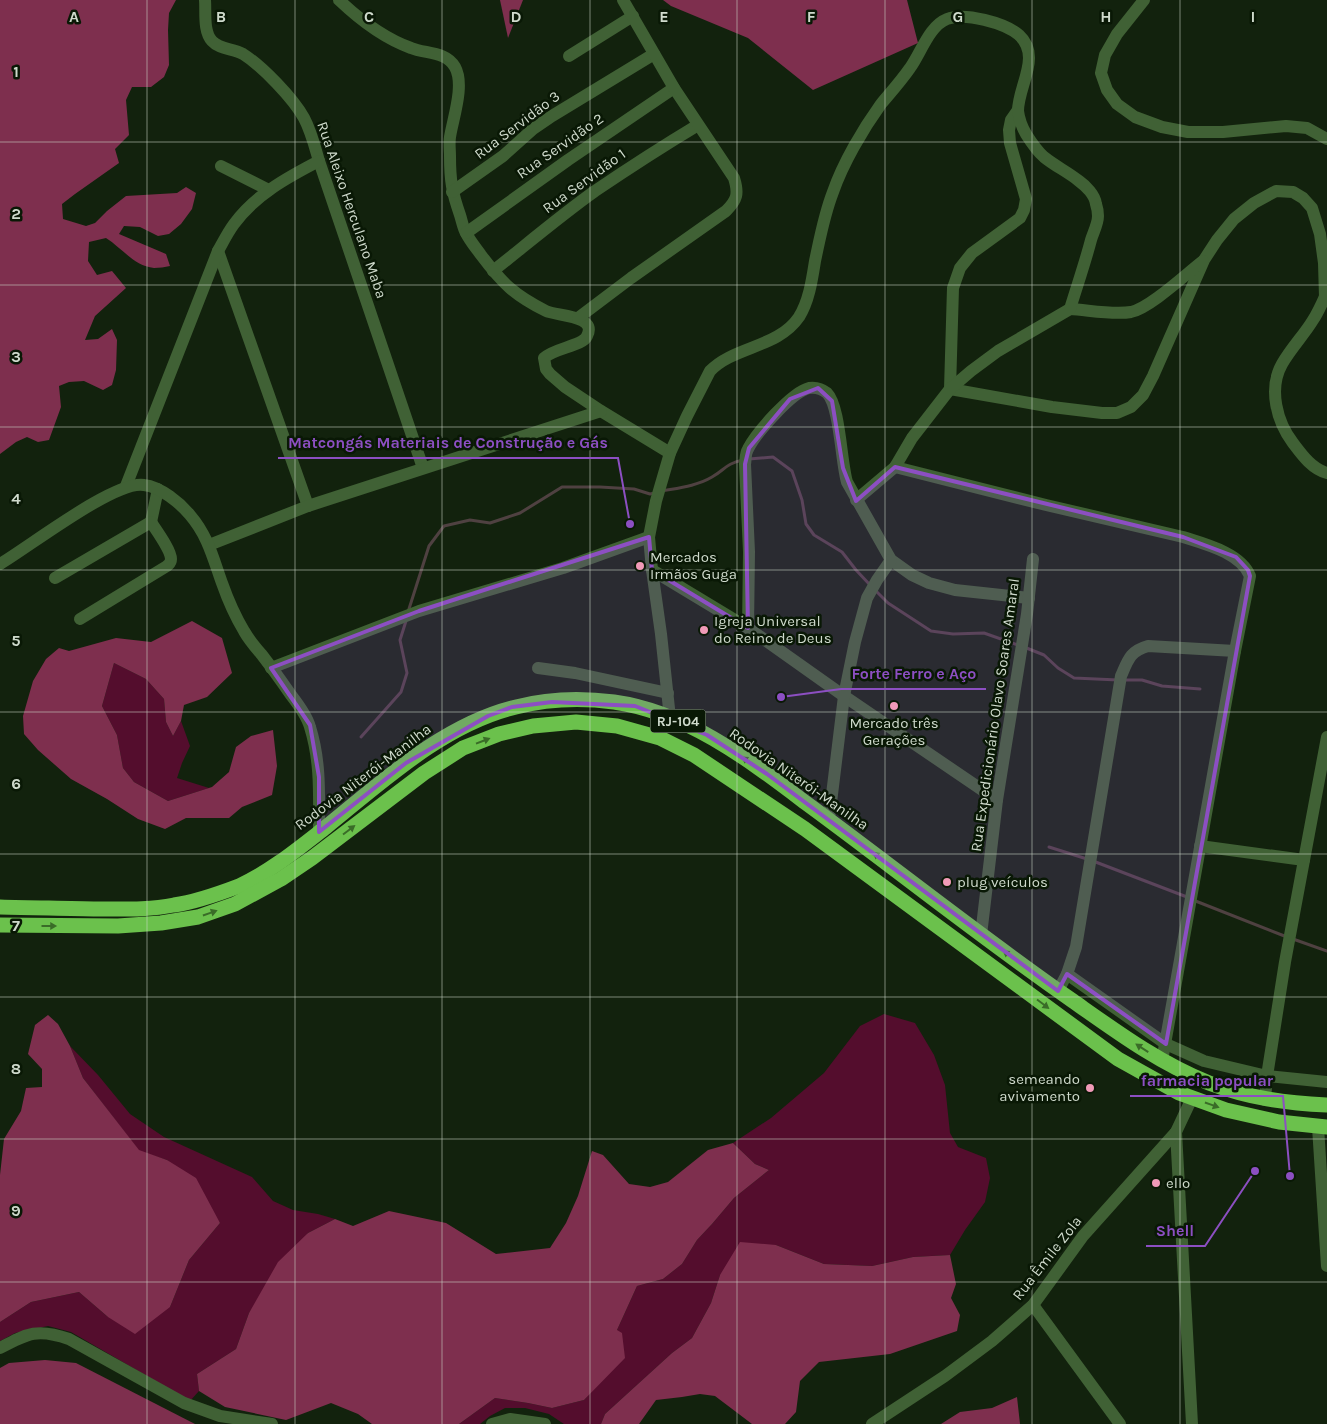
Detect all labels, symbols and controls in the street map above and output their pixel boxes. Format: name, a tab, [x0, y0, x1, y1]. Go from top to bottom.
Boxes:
text: A	[69, 7, 79, 26]
text: B	[216, 7, 226, 26]
text: C	[364, 7, 374, 26]
text: D	[511, 7, 522, 26]
text: E	[659, 7, 669, 26]
text: F	[807, 7, 816, 26]
text: G	[953, 7, 963, 26]
text: H	[1100, 7, 1112, 26]
text: I	[1251, 7, 1255, 26]
text: 1	[13, 62, 19, 81]
street label: Rua Servidão 3	[471, 87, 563, 163]
street label: Rua Servidão 2	[513, 109, 607, 183]
street label: Rua Aleixo Herculano Maba	[313, 119, 391, 301]
street label: Rua Servidão 1	[539, 145, 629, 217]
text: 2	[11, 204, 21, 223]
text: 3	[11, 347, 21, 366]
callout: Matcongás Materiais de Construção e Gás	[278, 427, 618, 458]
text: Matcongás Materiais de Construção e Gás	[288, 433, 608, 452]
text: 4	[11, 489, 21, 508]
place label: Mercados Irmãos Guga	[650, 548, 737, 583]
marker: Mercados Irmãos Guga	[634, 560, 646, 572]
street label: Rua Expedicionário Olavo Soares Amaral	[967, 577, 1023, 853]
place label: Igreja Universal do Reino de Deus	[714, 612, 832, 647]
marker: Igreja Universal do Reino de Deus	[698, 624, 710, 636]
text: 5	[11, 631, 21, 650]
callout: Forte Ferro e Aço	[841, 658, 986, 689]
text: Forte Ferro e Aço	[852, 664, 976, 683]
marker: Mercado três Gerações	[888, 700, 900, 712]
road number: RJ-104	[650, 709, 706, 732]
place label: Mercado três Gerações	[849, 714, 939, 749]
street label: Rodovia Niterói-Manilha	[291, 720, 435, 834]
street label: Rodovia Niterói-Manilha	[726, 724, 872, 834]
one-way arrow	[476, 736, 490, 744]
one-way arrow	[741, 757, 754, 766]
text: 6	[11, 774, 21, 793]
one-way arrow	[342, 825, 355, 836]
one-way arrow	[873, 852, 886, 863]
place label: plug veículos	[957, 873, 1048, 891]
marker: plug veículos	[941, 876, 953, 888]
one-way arrow	[203, 909, 218, 917]
text: 7	[12, 916, 20, 935]
one-way arrow	[41, 922, 57, 930]
one-way arrow	[1002, 950, 1015, 960]
one-way arrow	[1036, 999, 1050, 1009]
one-way arrow	[1135, 1043, 1148, 1053]
text: 8	[11, 1059, 21, 1078]
callout: farmacia popular	[1130, 1065, 1283, 1096]
place label: semeando avivamento	[999, 1070, 1080, 1105]
text: farmacia popular	[1141, 1071, 1274, 1090]
marker: semeando avivamento	[1084, 1082, 1096, 1094]
one-way arrow	[1204, 1102, 1219, 1109]
place label: ello	[1166, 1174, 1190, 1192]
marker: ello	[1150, 1177, 1162, 1189]
text: 9	[11, 1201, 21, 1220]
street label: Rua Êmile Zola	[1009, 1212, 1085, 1304]
callout: Shell	[1146, 1215, 1205, 1246]
text: Shell	[1156, 1221, 1194, 1240]

